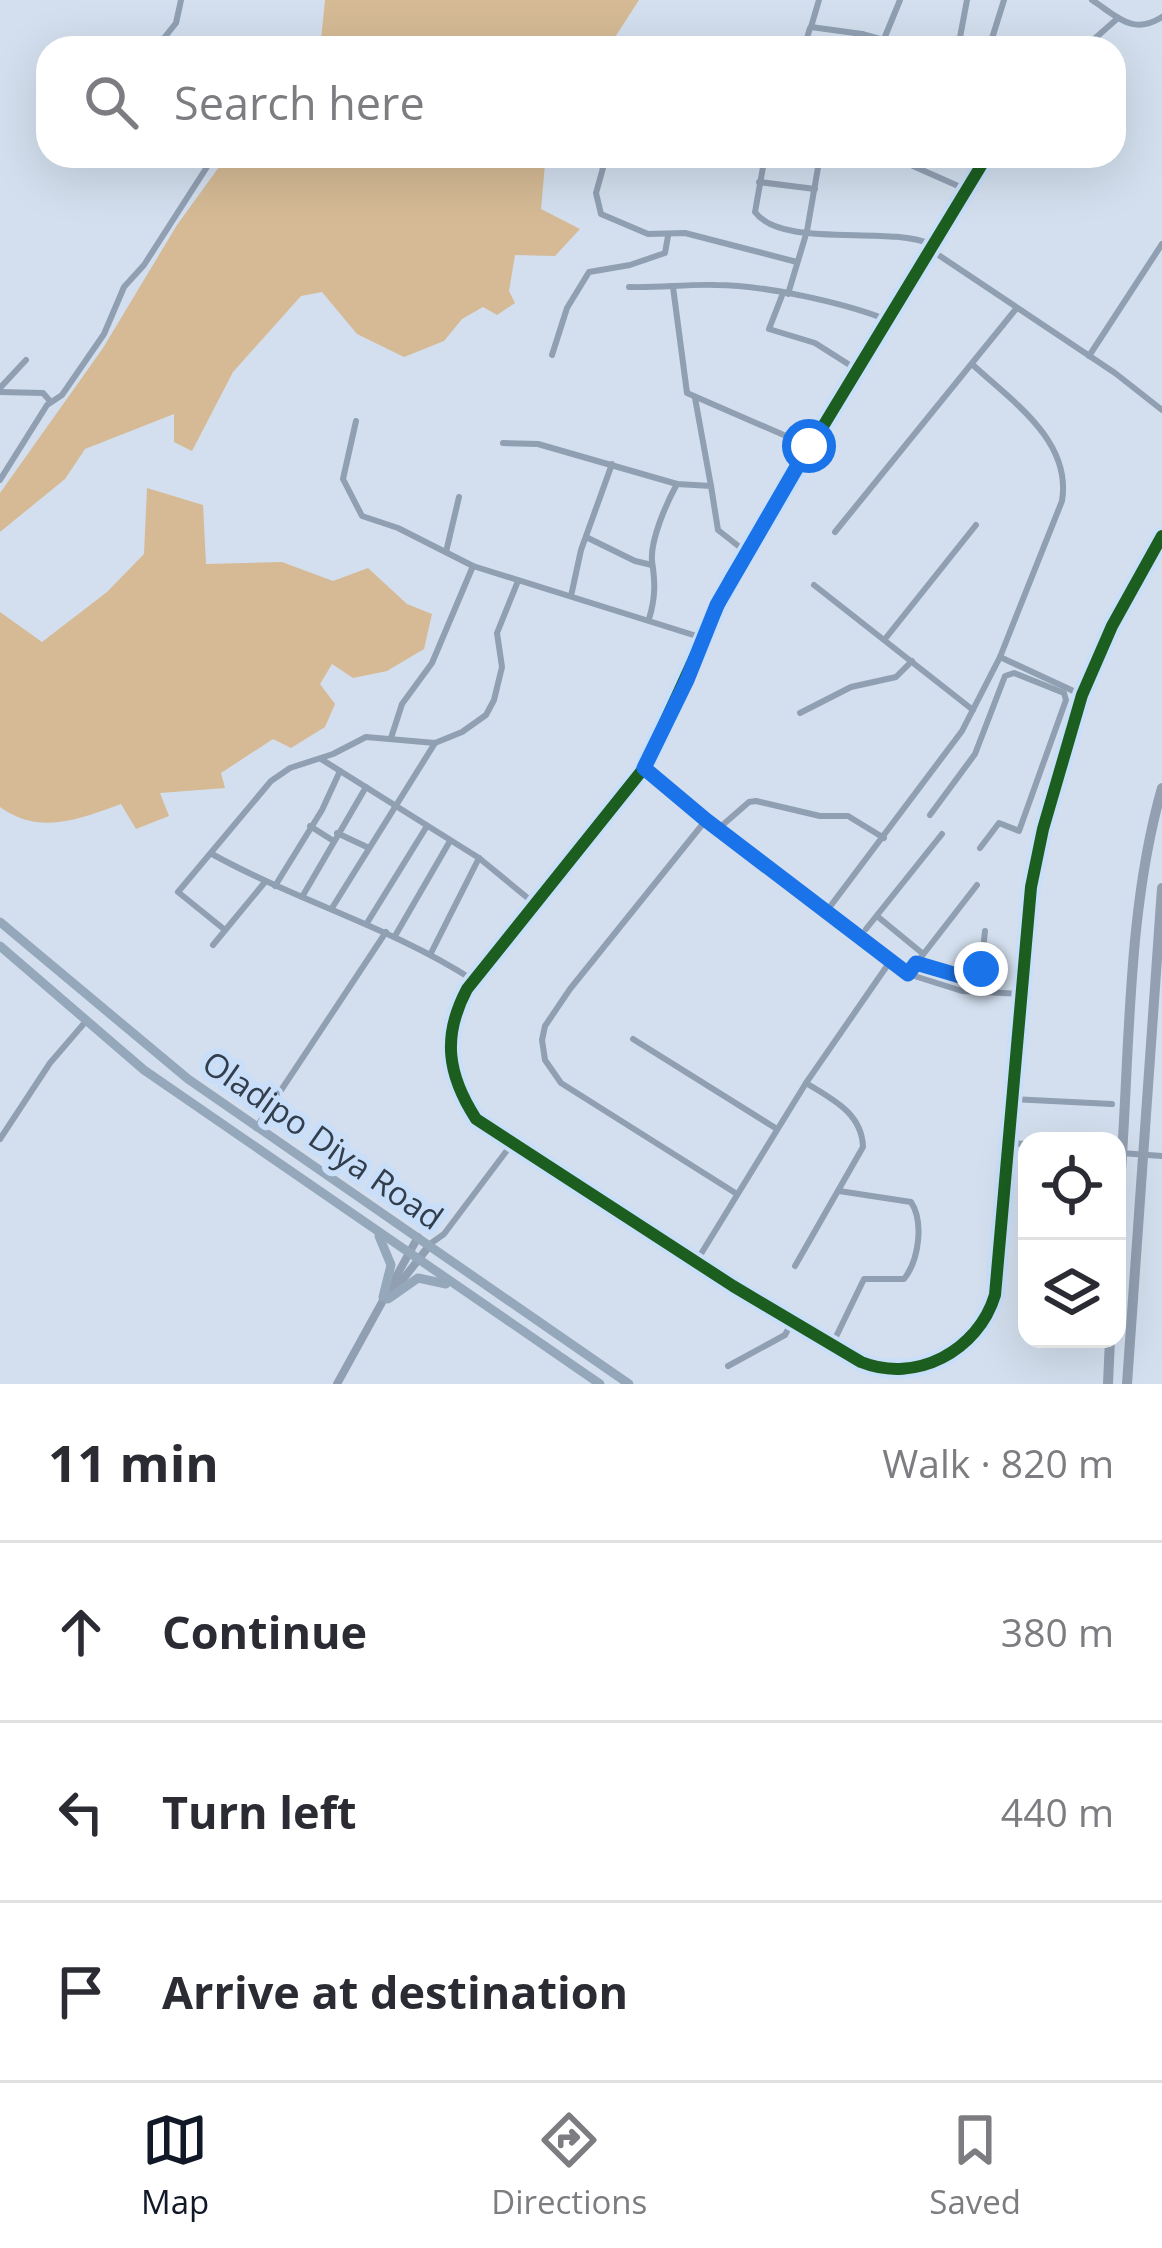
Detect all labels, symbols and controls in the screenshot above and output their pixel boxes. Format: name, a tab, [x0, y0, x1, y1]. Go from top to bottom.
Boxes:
search box	[36, 36, 1126, 168]
icon: search	[78, 69, 144, 135]
text: Search here	[174, 72, 425, 133]
route start	[782, 419, 836, 473]
route end	[954, 942, 1008, 996]
street label: Oladipo Diya Road	[194, 1040, 452, 1239]
map controls	[1018, 1132, 1126, 1348]
button: locate	[1018, 1132, 1126, 1240]
button: layers	[1018, 1240, 1126, 1348]
text: 11 min	[48, 1427, 219, 1497]
text: Walk · 820 m	[882, 1436, 1114, 1489]
icon: ahead	[48, 1599, 114, 1665]
text: Continue	[162, 1601, 367, 1662]
text: 380 m	[1001, 1605, 1114, 1658]
icon: left	[48, 1779, 114, 1845]
text: Turn left	[162, 1781, 357, 1842]
text: 440 m	[1001, 1785, 1114, 1838]
icon: arrive	[48, 1959, 114, 2025]
text: Arrive at destination	[162, 1961, 628, 2022]
tab: Map	[141, 2107, 209, 2224]
tab: Directions	[491, 2107, 647, 2224]
tab: Saved	[929, 2107, 1021, 2224]

